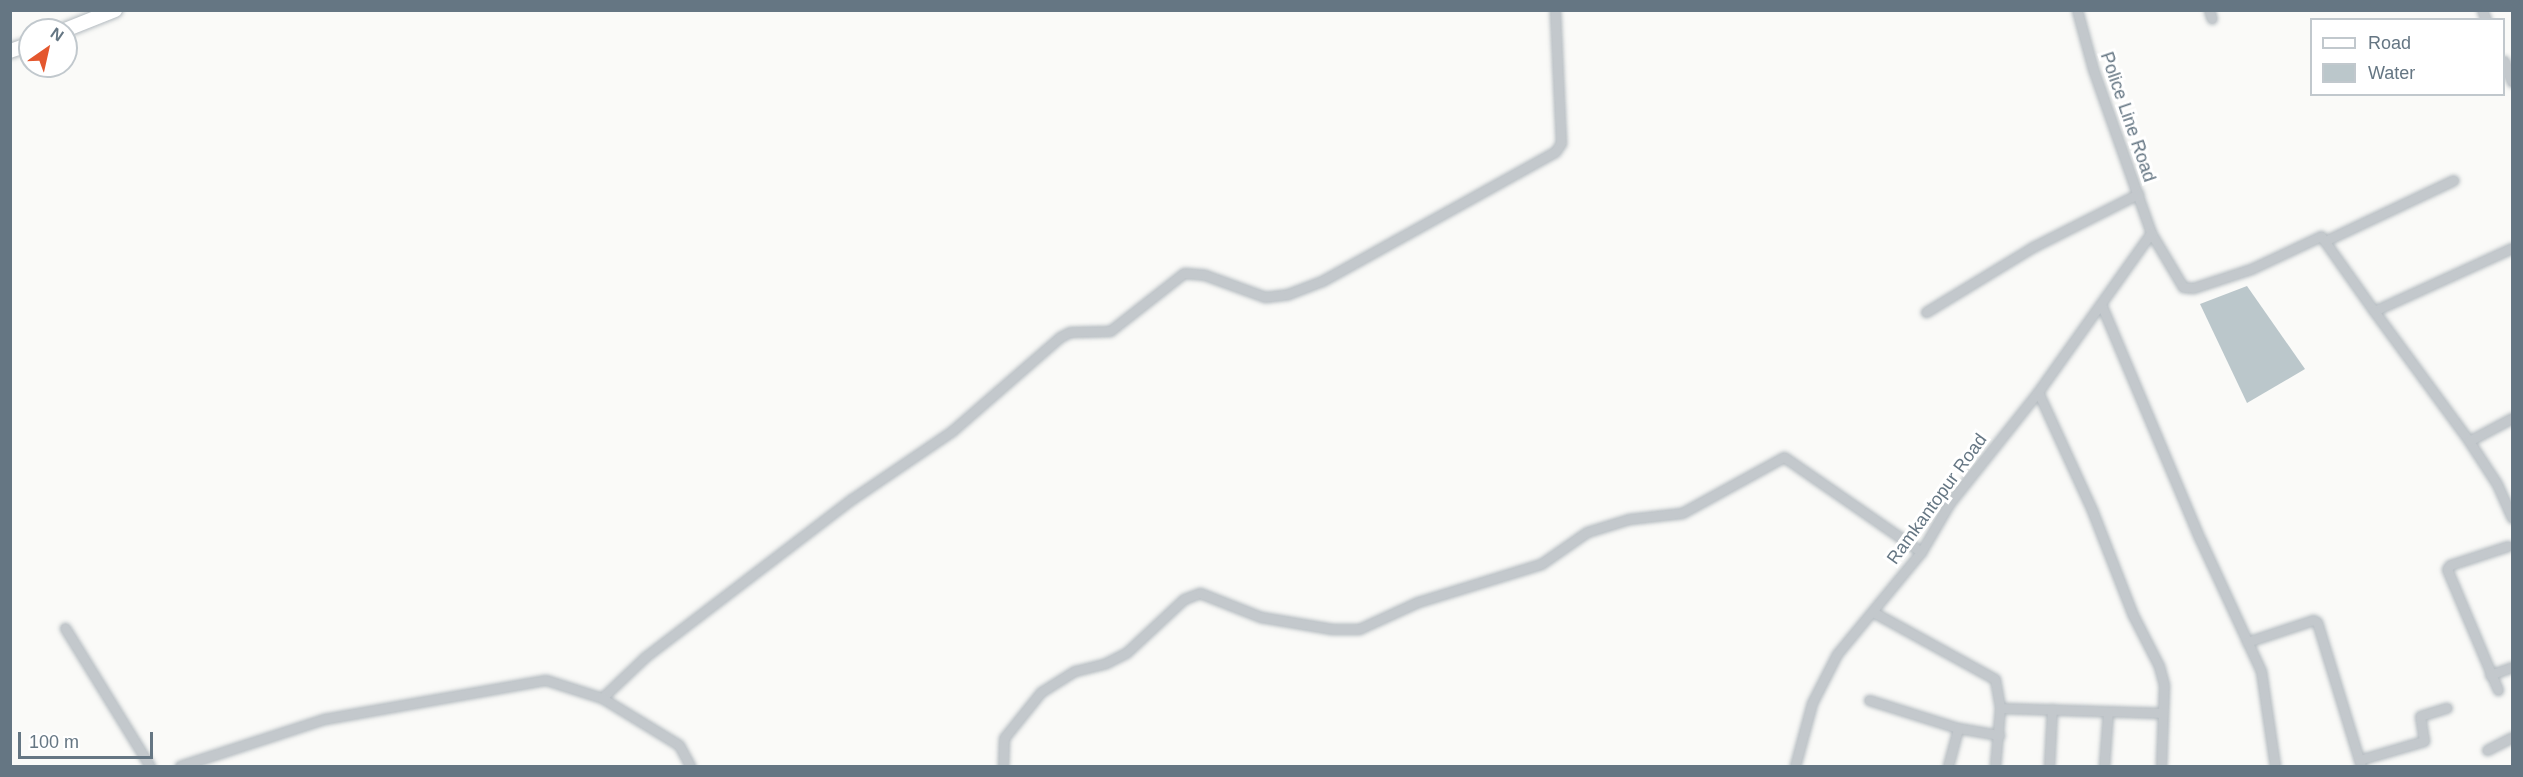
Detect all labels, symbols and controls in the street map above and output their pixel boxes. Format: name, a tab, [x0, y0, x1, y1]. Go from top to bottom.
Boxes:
north arrow	[18, 18, 78, 78]
legend	[2310, 18, 2505, 96]
text: N	[48, 24, 67, 45]
text: Road	[2368, 33, 2411, 53]
street label: Police Line Road	[2096, 49, 2160, 185]
text: Water	[2368, 63, 2415, 83]
street label: Ramkantopur Road	[1882, 430, 1992, 568]
scale bar	[21, 720, 156, 758]
text: 100 m	[29, 732, 79, 752]

